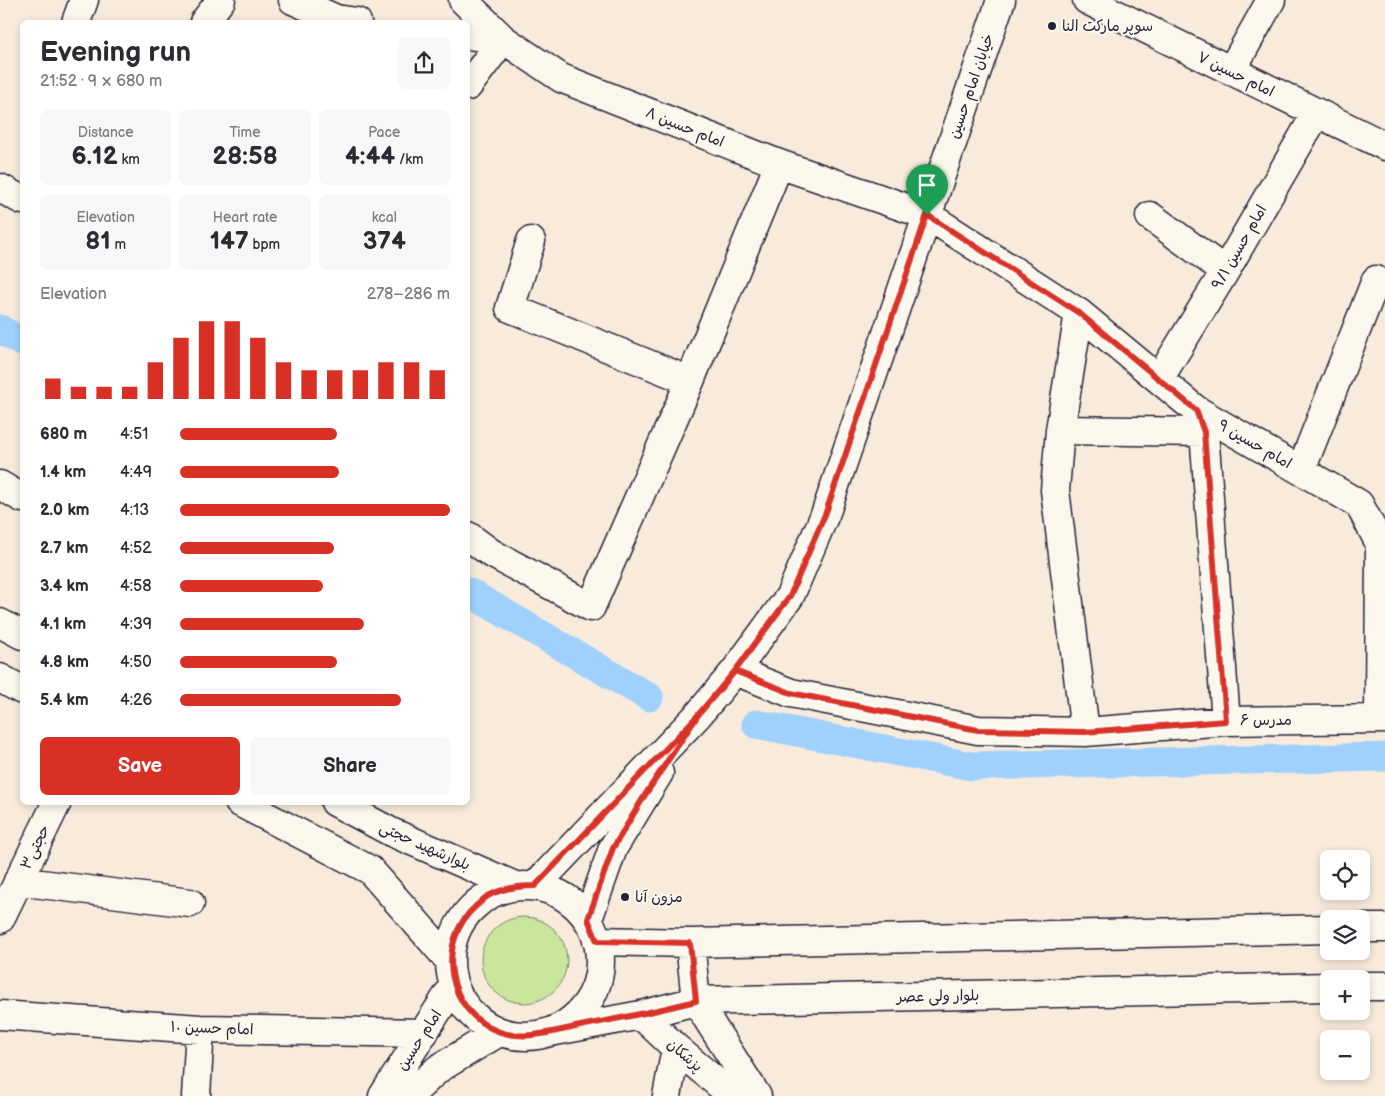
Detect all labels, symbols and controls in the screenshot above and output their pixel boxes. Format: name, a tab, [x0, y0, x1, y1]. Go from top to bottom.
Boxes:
place label: سوپر مارکت النا	[1062, 17, 1153, 36]
marker: سوپر مارکت النا	[1046, 20, 1058, 32]
street label: خیابان امام حسین	[945, 31, 999, 142]
text: Evening run	[40, 36, 191, 69]
button: share	[398, 37, 450, 89]
street label: امام حسین ۷	[1194, 48, 1277, 102]
text: 21:52 · 9 × 680 m	[40, 72, 162, 91]
street label: امام حسین ۸	[642, 103, 727, 153]
text: Distance	[78, 124, 134, 141]
text: Time	[229, 124, 261, 141]
text: Pace	[368, 124, 400, 141]
text: 6.12	[71, 141, 118, 172]
text: 28:58	[212, 141, 278, 172]
text: 4:44	[345, 141, 395, 172]
text: km	[118, 151, 140, 168]
text: /km	[395, 151, 424, 168]
pin	[906, 164, 948, 215]
icon: arrive	[913, 171, 941, 199]
street label: امام حسین ۹/۱	[1208, 202, 1272, 293]
text: Elevation	[76, 209, 135, 226]
text: Heart rate	[213, 209, 277, 226]
text: kcal	[372, 209, 397, 226]
text: 81	[85, 226, 111, 257]
text: 147	[210, 226, 249, 257]
text: 374	[363, 226, 406, 257]
text: m	[111, 236, 126, 253]
text: bpm	[249, 236, 280, 253]
text: Elevation	[40, 285, 107, 304]
text: 278–286 m	[367, 285, 450, 304]
street label: امام حسین ۹	[1214, 416, 1295, 474]
text: 680 m	[40, 425, 87, 444]
text: 4:51	[120, 425, 148, 444]
text: 1.4 km	[40, 463, 86, 482]
text: 4:49	[120, 463, 152, 482]
text: 2.0 km	[40, 501, 89, 520]
text: 4:13	[120, 501, 149, 520]
text: 2.7 km	[40, 539, 88, 558]
text: 4:52	[120, 539, 152, 558]
text: 3.4 km	[40, 577, 89, 596]
text: 4:58	[120, 577, 152, 596]
text: 4.1 km	[40, 615, 86, 634]
text: 4:39	[120, 615, 152, 634]
text: 4.8 km	[40, 653, 89, 672]
text: 4:50	[120, 653, 152, 672]
text: 5.4 km	[40, 691, 89, 710]
text: 4:26	[120, 691, 152, 710]
street label: مدرس ۶	[1240, 711, 1292, 730]
button: Save	[40, 737, 240, 795]
button: Share	[250, 737, 450, 795]
street label: بلوارشهید حجتی	[376, 818, 473, 875]
street label: حجتی۳	[17, 822, 54, 873]
map controls	[1320, 850, 1370, 1080]
button: locate	[1320, 850, 1370, 900]
place label: مزون آنا	[635, 888, 683, 907]
marker: مزون آنا	[619, 891, 631, 903]
button: layers	[1320, 910, 1370, 960]
button: +	[1320, 970, 1370, 1020]
street label: بلوار ولی عصر	[895, 986, 979, 1007]
street label: امام حسین	[393, 1006, 447, 1075]
street label: ۱۰ امام حسین	[170, 1018, 254, 1040]
button: −	[1320, 1030, 1370, 1080]
street label: پزشکان	[663, 1035, 706, 1076]

